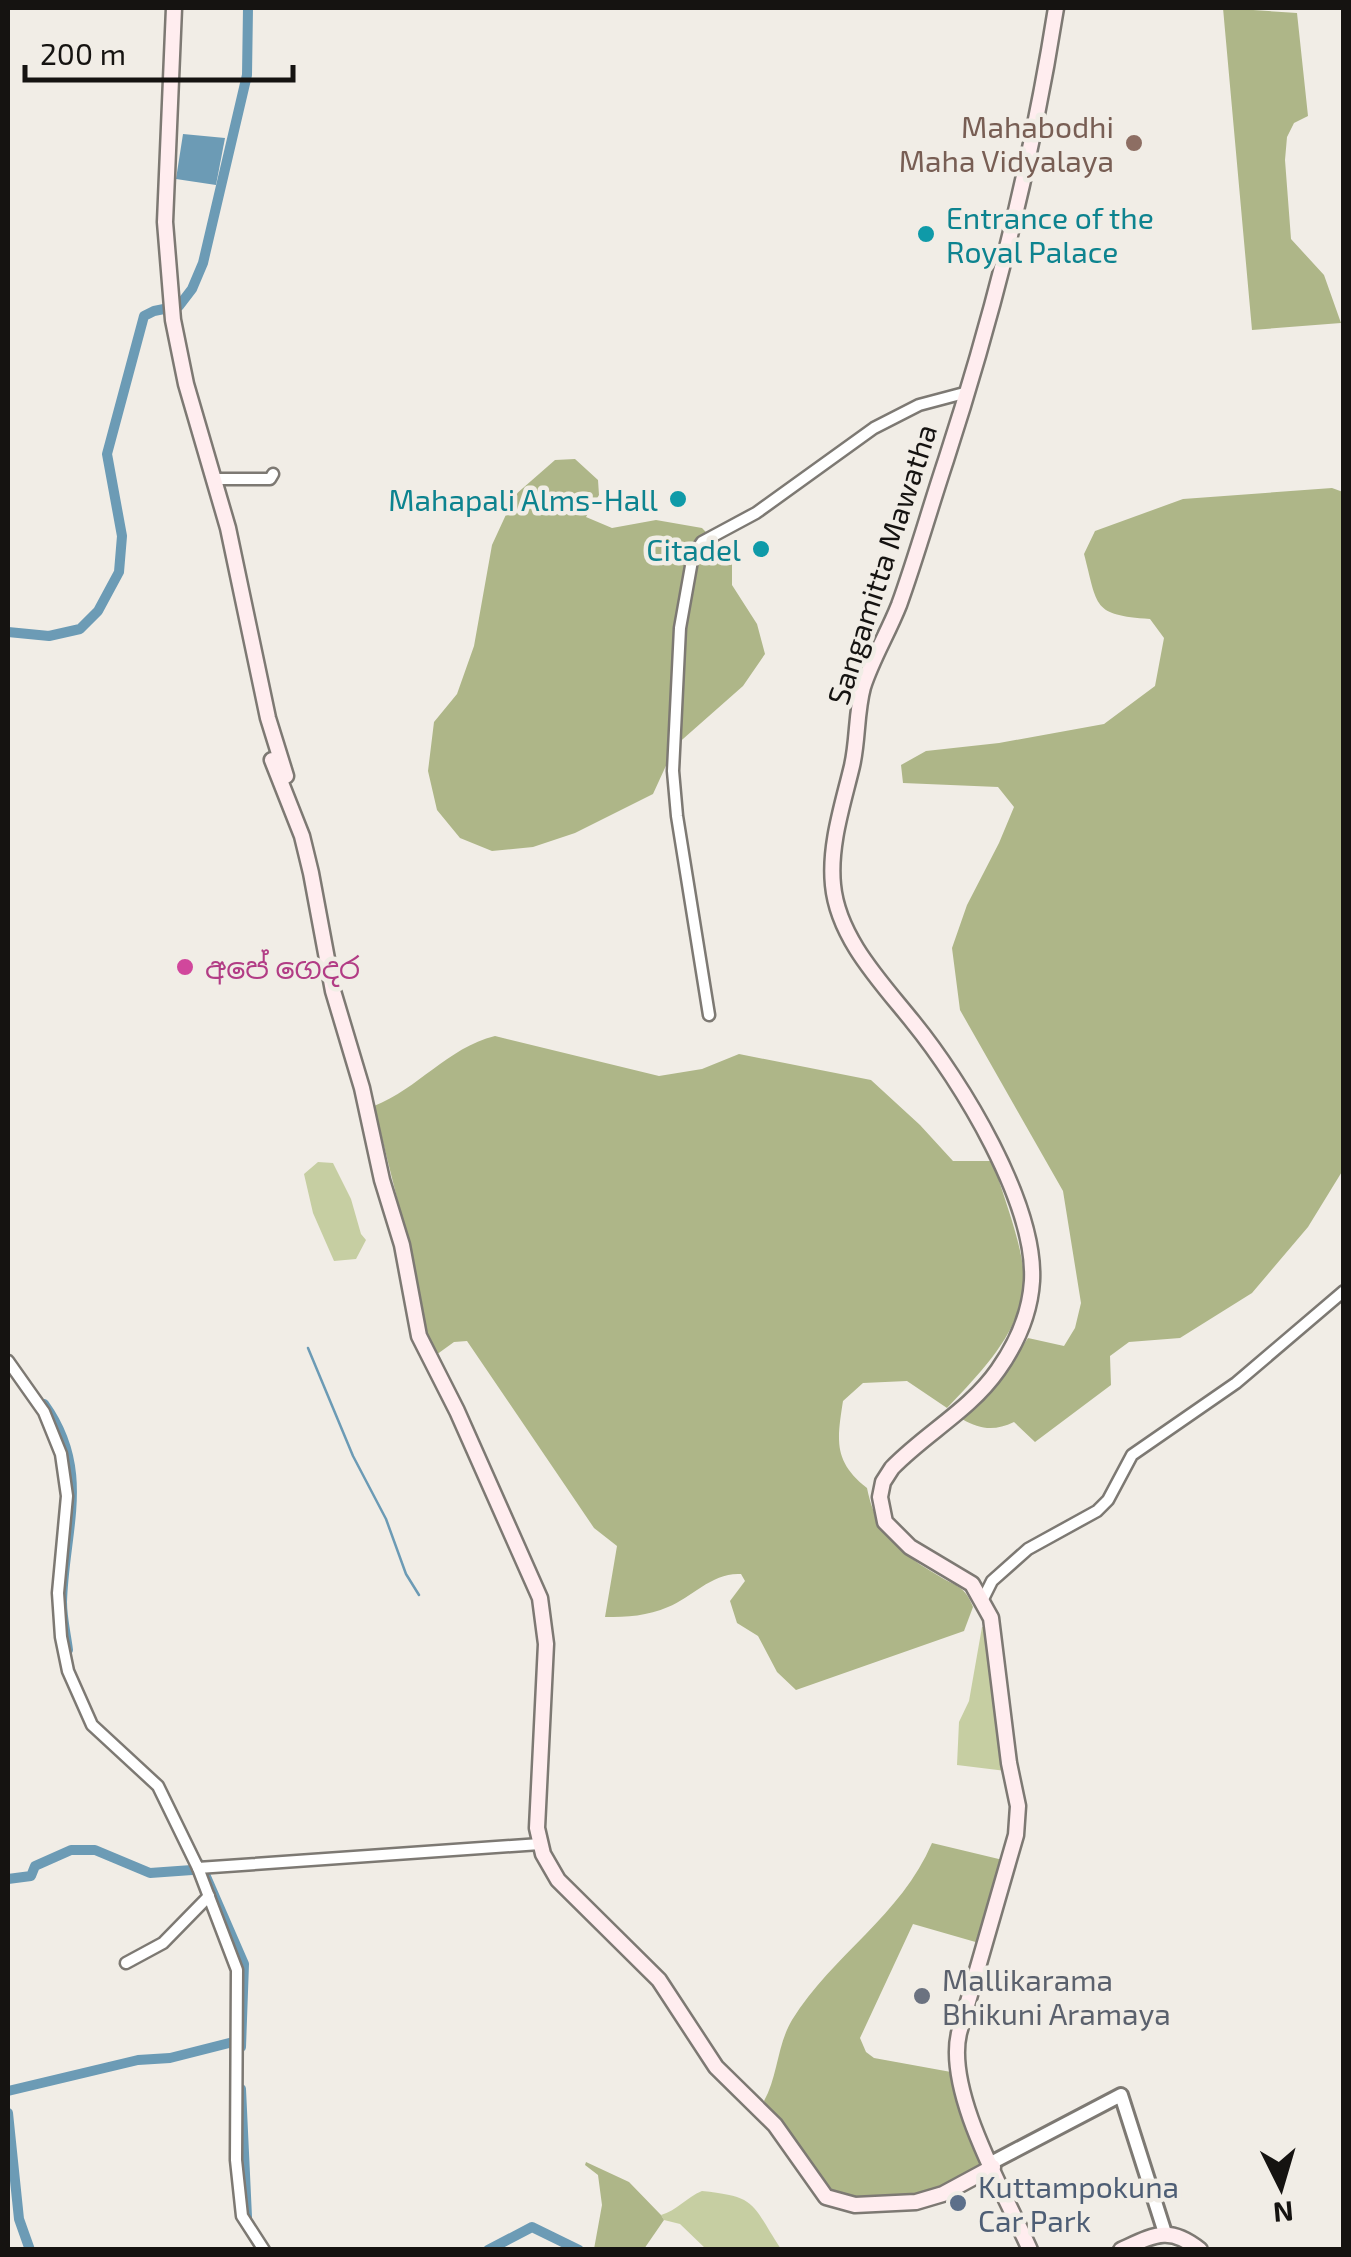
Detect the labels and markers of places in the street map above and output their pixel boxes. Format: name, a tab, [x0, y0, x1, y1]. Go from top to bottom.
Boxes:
place label: Mahabodhi Maha Vidyalaya	[899, 108, 1114, 178]
marker: Mahabodhi Maha Vidyalaya	[1123, 132, 1145, 154]
place label: Entrance of the Royal Palace	[946, 199, 1154, 269]
marker: Entrance of the Royal Palace	[915, 223, 937, 245]
place label: Mahapali Alms-Hall	[388, 481, 658, 517]
marker: Mahapali Alms-Hall	[667, 488, 689, 510]
place label: Citadel	[646, 531, 741, 567]
marker: Citadel	[750, 538, 772, 560]
place label: අපේ ගෙදර	[205, 949, 360, 987]
marker: අපේ ගෙදර	[174, 956, 196, 978]
place label: Mallikarama Bhikuni Aramaya	[942, 1961, 1171, 2031]
marker: Mallikarama Bhikuni Aramaya	[911, 1985, 933, 2007]
place label: Kuttampokuna Car Park	[978, 2168, 1179, 2238]
marker: Kuttampokuna Car Park	[947, 2192, 969, 2214]

